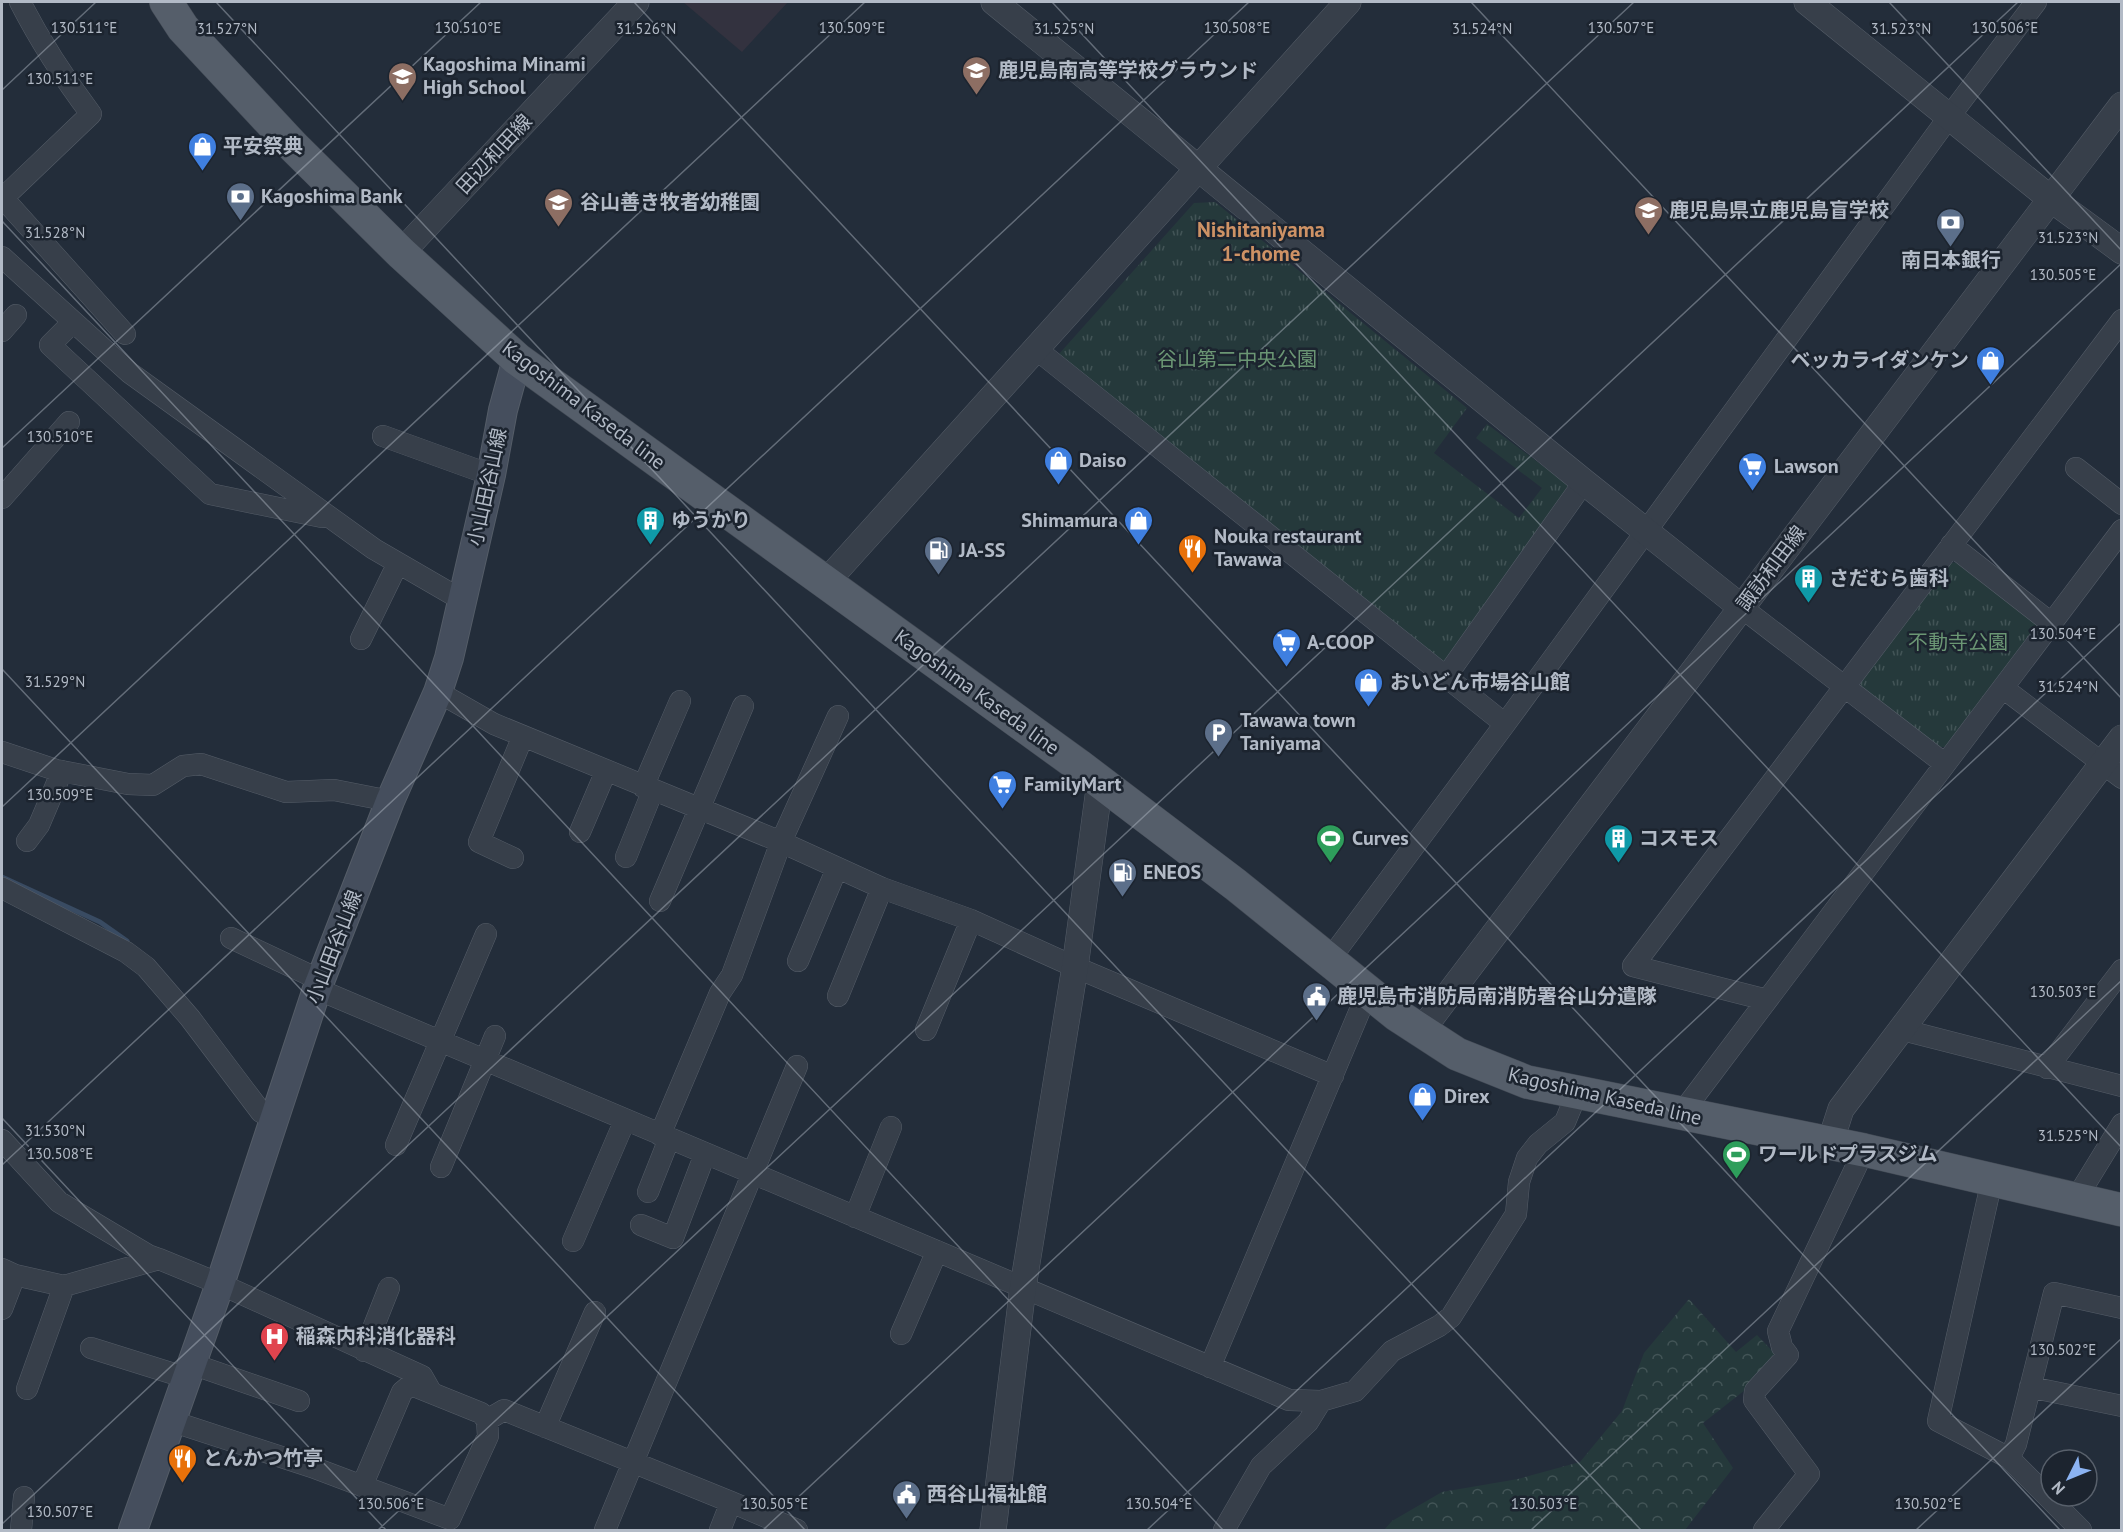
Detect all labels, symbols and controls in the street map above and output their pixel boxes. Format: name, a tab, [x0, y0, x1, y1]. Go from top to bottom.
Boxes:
text: 130.511°E	[51, 18, 117, 37]
text: 130.510°E	[435, 18, 501, 37]
text: 130.509°E	[819, 18, 885, 37]
text: 130.508°E	[1204, 18, 1270, 37]
text: 130.507°E	[1588, 18, 1654, 37]
text: 130.506°E	[1972, 18, 2038, 37]
text: 31.527°N	[197, 19, 257, 38]
text: 31.526°N	[616, 19, 676, 38]
text: 31.525°N	[1034, 19, 1094, 38]
text: 31.524°N	[1452, 19, 1512, 38]
text: 31.523°N	[1871, 19, 1931, 38]
place label: Kagoshima Minami High School	[423, 51, 586, 100]
school or university icon: 鹿児島南高等学校グラウンド	[961, 54, 993, 96]
place label: 鹿児島南高等学校グラウンド	[998, 57, 1258, 83]
school or university icon: Kagoshima Minami High School	[386, 60, 418, 102]
text: 130.511°E	[27, 69, 93, 88]
street label: 田辺和田線	[450, 109, 538, 199]
shop icon: 平安祭典	[186, 130, 218, 172]
place label: 平安祭典	[223, 133, 303, 159]
bank icon: Kagoshima Bank	[224, 180, 256, 222]
place label: Kagoshima Bank	[261, 183, 403, 209]
school or university icon: 谷山善き牧者幼稚園	[543, 186, 575, 228]
place label: 谷山善き牧者幼稚園	[580, 189, 760, 215]
school or university icon: 鹿児島県立鹿児島盲学校	[1632, 194, 1664, 236]
place label: 鹿児島県立鹿児島盲学校	[1669, 197, 1889, 223]
bank icon: 南日本銀行	[1935, 206, 1967, 248]
district label: Nishitaniyama 1-chome	[1197, 216, 1325, 267]
text: 31.528°N	[25, 223, 85, 242]
text: 31.523°N	[2038, 228, 2098, 247]
place label: 南日本銀行	[1901, 247, 2001, 273]
text: 130.505°E	[2030, 265, 2096, 284]
street label: Kagoshima Kaseda line	[497, 335, 671, 475]
shop icon: ベッカライダンケン	[1974, 344, 2006, 386]
park label: 谷山第二中央公園	[1157, 346, 1317, 372]
place label: ベッカライダンケン	[1790, 347, 1969, 373]
street label: 小山田谷山線	[462, 426, 512, 548]
text: 130.510°E	[27, 427, 93, 446]
shop icon: Daiso	[1042, 444, 1074, 486]
place label: Daiso	[1079, 447, 1127, 473]
supermarket icon: Lawson	[1737, 450, 1769, 492]
place label: Lawson	[1774, 453, 1839, 479]
building icon: ゆうかり	[634, 504, 666, 546]
shop icon: Shimamura	[1123, 504, 1155, 546]
place label: ゆうかり	[671, 507, 751, 533]
place label: Shimamura	[1021, 507, 1118, 533]
street label: 諏訪和田線	[1731, 520, 1811, 616]
place label: Nouka restaurant Tawawa	[1214, 523, 1362, 572]
restaurant icon: Nouka restaurant Tawawa	[1177, 532, 1209, 574]
fuel station icon: JA-SS	[922, 534, 954, 576]
place label: JA-SS	[958, 537, 1005, 563]
building icon: さだむら歯科	[1792, 562, 1824, 604]
place label: さだむら歯科	[1829, 565, 1949, 591]
street label: Kagoshima Kaseda line	[889, 623, 1065, 761]
text: 130.504°E	[2030, 624, 2096, 643]
supermarket icon: A-COOP	[1270, 626, 1302, 668]
place label: A-COOP	[1307, 629, 1374, 655]
park label: 不動寺公園	[1908, 629, 2008, 655]
shop icon: おいどん市場谷山館	[1353, 666, 1385, 708]
place label: おいどん市場谷山館	[1390, 669, 1570, 695]
text: 31.529°N	[25, 672, 85, 691]
text: 31.524°N	[2038, 677, 2098, 696]
place label: Tawawa town Taniyama	[1240, 707, 1356, 756]
parking icon: Tawawa town Taniyama	[1203, 716, 1235, 758]
supermarket icon: FamilyMart	[987, 768, 1019, 810]
place label: FamilyMart	[1024, 771, 1122, 797]
text: 130.509°E	[27, 785, 93, 804]
sports icon: Curves	[1315, 822, 1347, 864]
building icon: コスモス	[1602, 822, 1634, 864]
place label: Curves	[1352, 825, 1409, 851]
place label: コスモス	[1639, 825, 1719, 851]
fuel station icon: ENEOS	[1106, 856, 1138, 898]
place label: ENEOS	[1143, 859, 1201, 885]
street label: 小山田谷山線	[300, 886, 368, 1008]
public building icon: 鹿児島市消防局南消防署谷山分遣隊	[1300, 980, 1332, 1022]
text: 130.503°E	[2030, 982, 2096, 1001]
place label: 鹿児島市消防局南消防署谷山分遣隊	[1337, 983, 1657, 1009]
street label: Kagoshima Kaseda line	[1506, 1061, 1704, 1131]
shop icon: Direx	[1407, 1080, 1439, 1122]
place label: Direx	[1444, 1083, 1490, 1109]
text: 31.530°N	[25, 1121, 85, 1140]
text: 31.525°N	[2038, 1126, 2098, 1145]
sports icon: ワールドプラスジム	[1721, 1138, 1753, 1180]
place label: ワールドプラスジム	[1758, 1141, 1938, 1167]
text: 130.508°E	[27, 1144, 93, 1163]
hospital icon: 稲森内科消化器科	[259, 1320, 291, 1362]
place label: 稲森内科消化器科	[296, 1323, 456, 1349]
text: 130.502°E	[2030, 1340, 2096, 1359]
restaurant icon: とんかつ竹亭	[166, 1442, 198, 1484]
place label: とんかつ竹亭	[203, 1445, 323, 1471]
north arrow	[2039, 1448, 2099, 1508]
public building icon: 西谷山福祉館	[890, 1478, 922, 1520]
text: N	[2047, 1478, 2069, 1499]
place label: 西谷山福祉館	[927, 1481, 1047, 1507]
text: 130.506°E	[358, 1494, 424, 1513]
text: 130.505°E	[742, 1494, 808, 1513]
text: 130.504°E	[1126, 1494, 1192, 1513]
text: 130.503°E	[1511, 1494, 1577, 1513]
text: 130.502°E	[1895, 1494, 1961, 1513]
text: 130.507°E	[27, 1502, 93, 1521]

